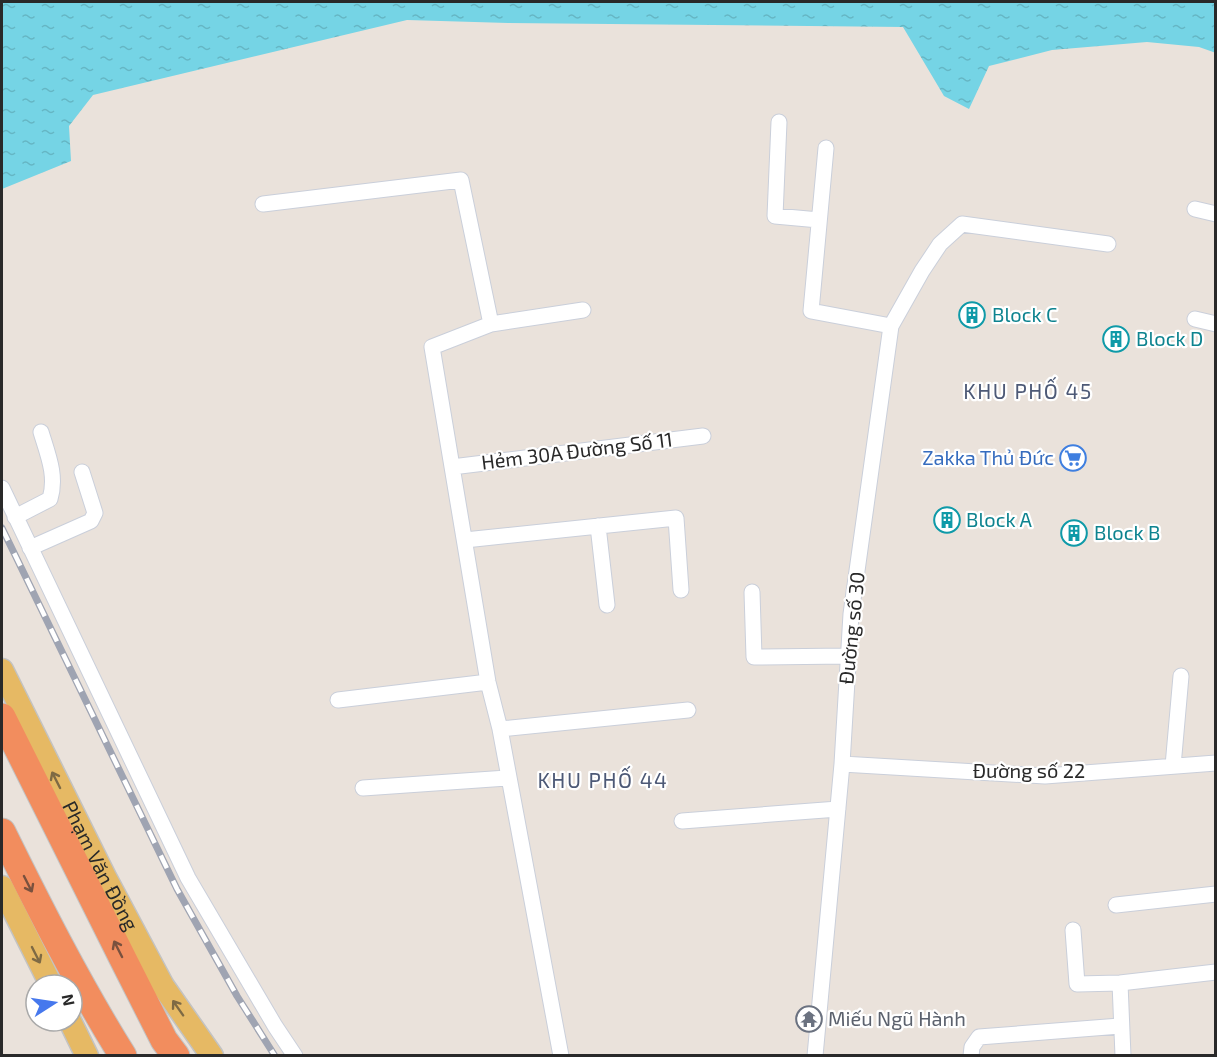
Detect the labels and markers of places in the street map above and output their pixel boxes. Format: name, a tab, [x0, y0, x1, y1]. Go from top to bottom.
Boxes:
building icon: Block C	[957, 300, 987, 330]
place label: Block C	[992, 302, 1057, 326]
building icon: Block D	[1101, 324, 1131, 354]
place label: Block D	[1136, 326, 1203, 350]
supermarket icon: Zakka Thủ Đức	[1058, 443, 1088, 473]
place label: Zakka Thủ Đức	[922, 445, 1054, 469]
building icon: Block A	[932, 505, 962, 535]
place label: Block A	[966, 507, 1032, 531]
building icon: Block B	[1059, 518, 1089, 548]
place label: Block B	[1094, 520, 1160, 544]
temple icon: Miếu Ngũ Hành	[794, 1004, 824, 1034]
place label: Miếu Ngũ Hành	[828, 1006, 966, 1030]

